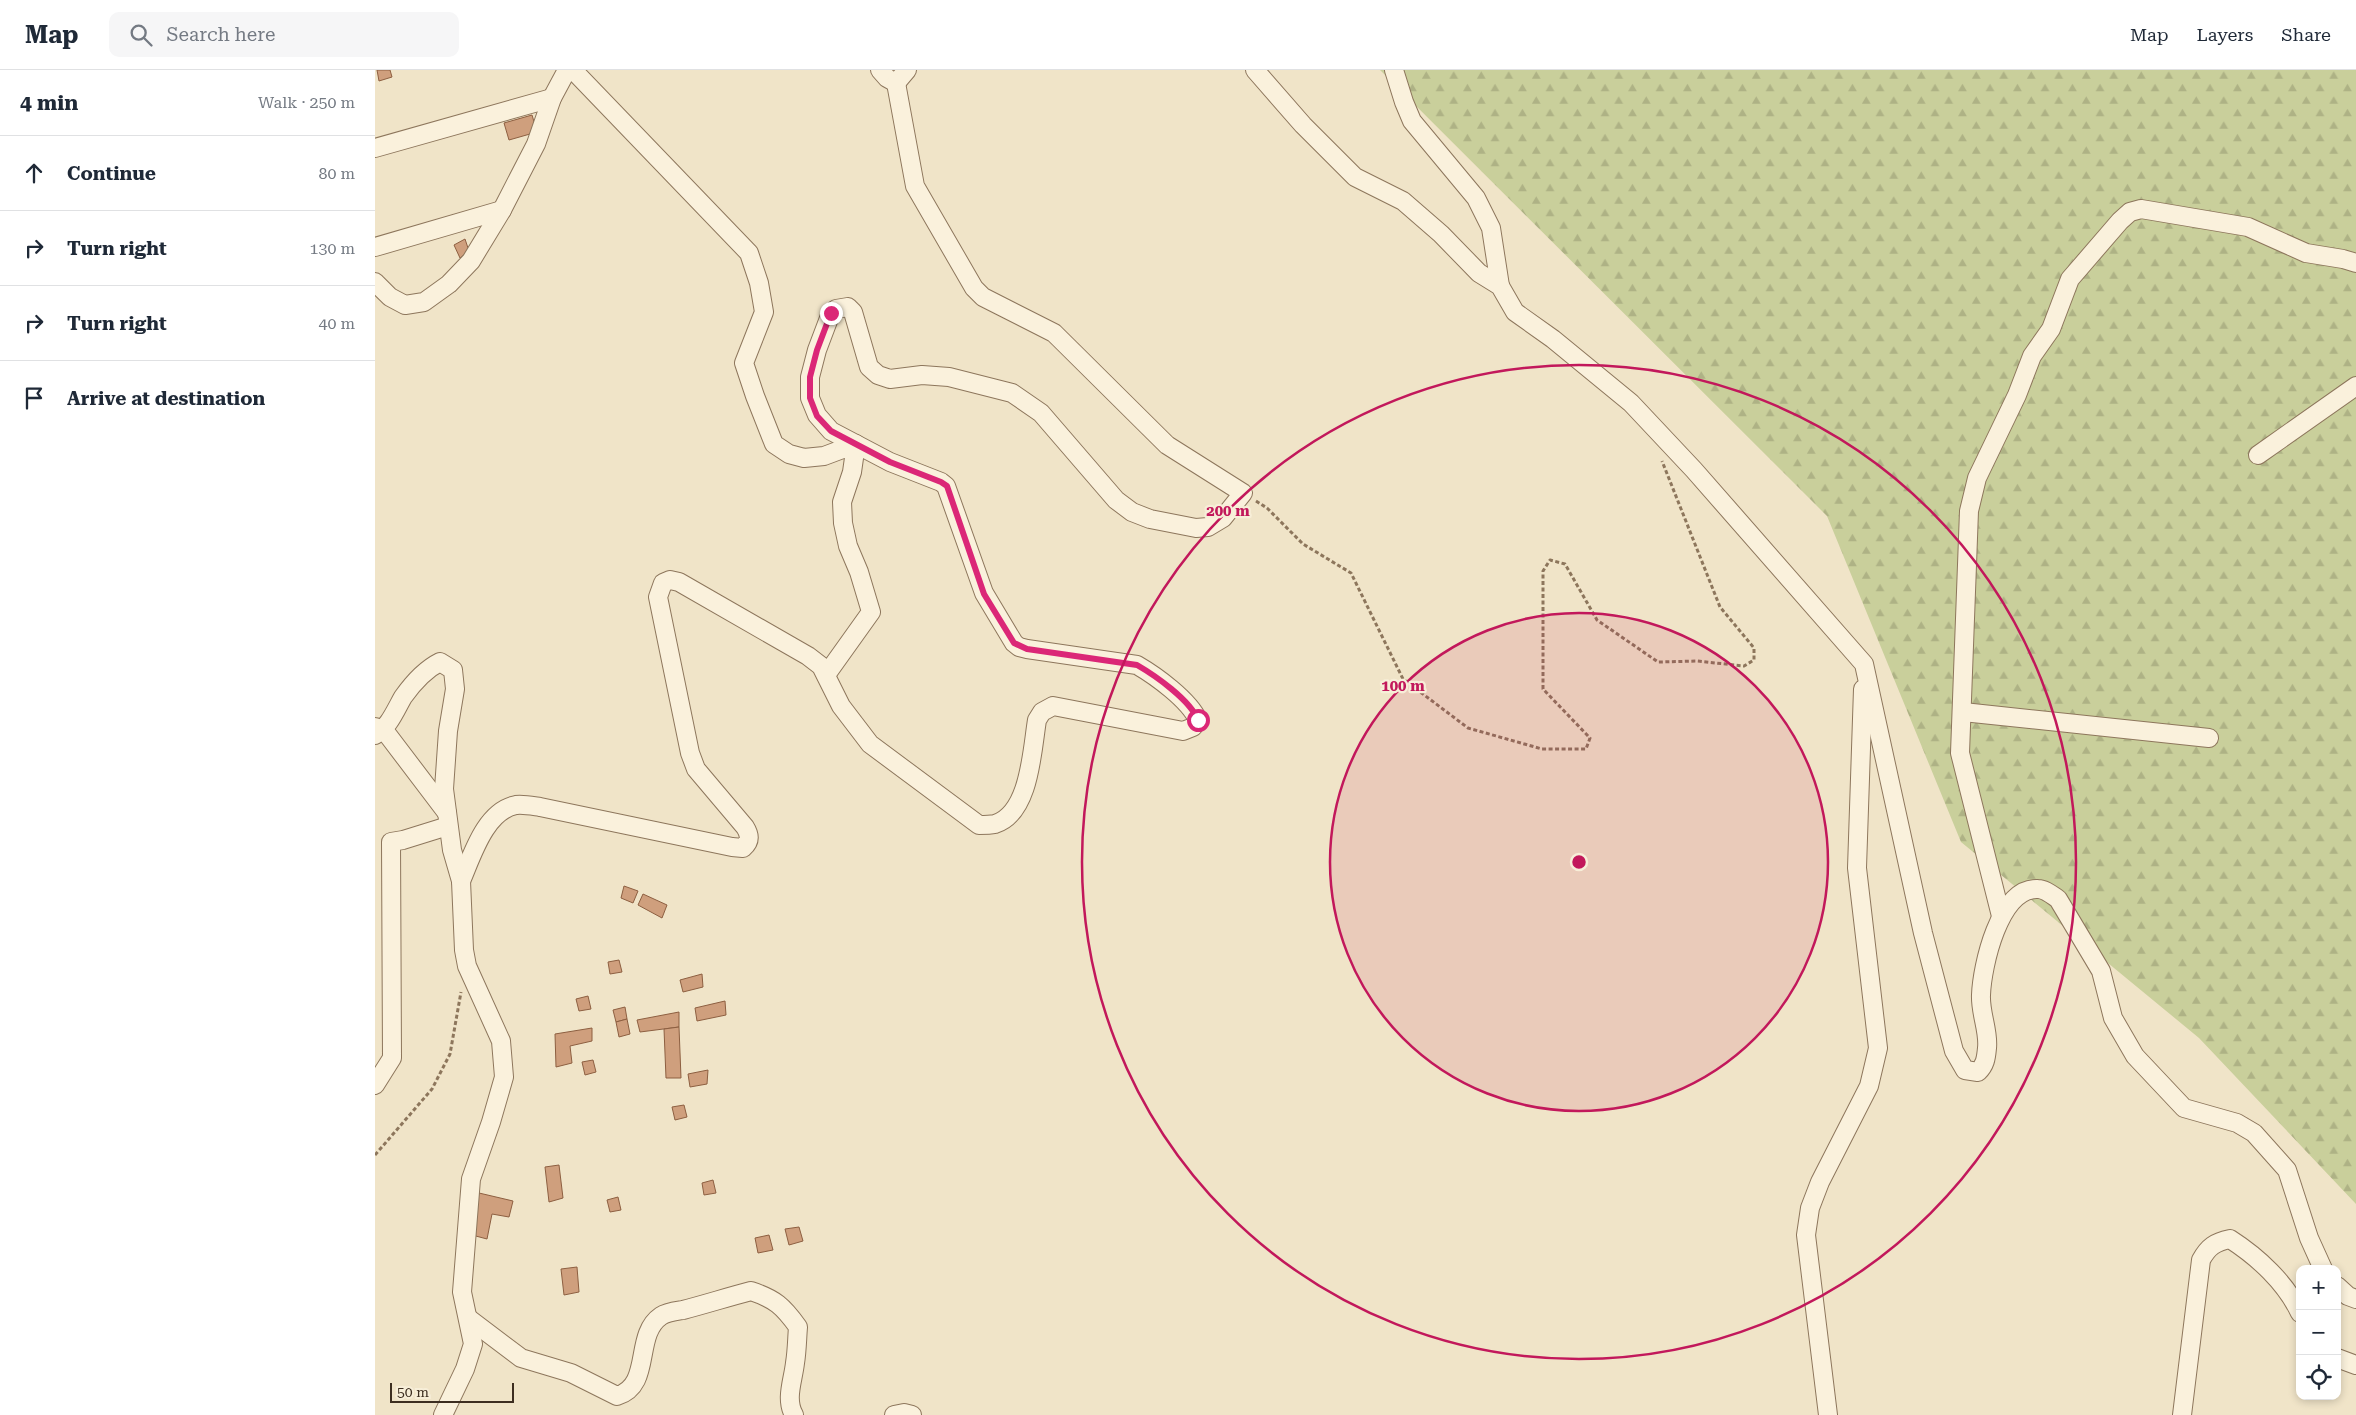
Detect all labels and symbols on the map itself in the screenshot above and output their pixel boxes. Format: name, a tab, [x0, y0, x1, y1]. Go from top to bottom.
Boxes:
route end	[820, 302, 843, 325]
text: 200 m	[1206, 502, 1250, 520]
text: 100 m	[1381, 677, 1425, 695]
route start	[1187, 709, 1210, 732]
centre of rings	[1570, 853, 1588, 871]
scale bar	[390, 1380, 514, 1403]

